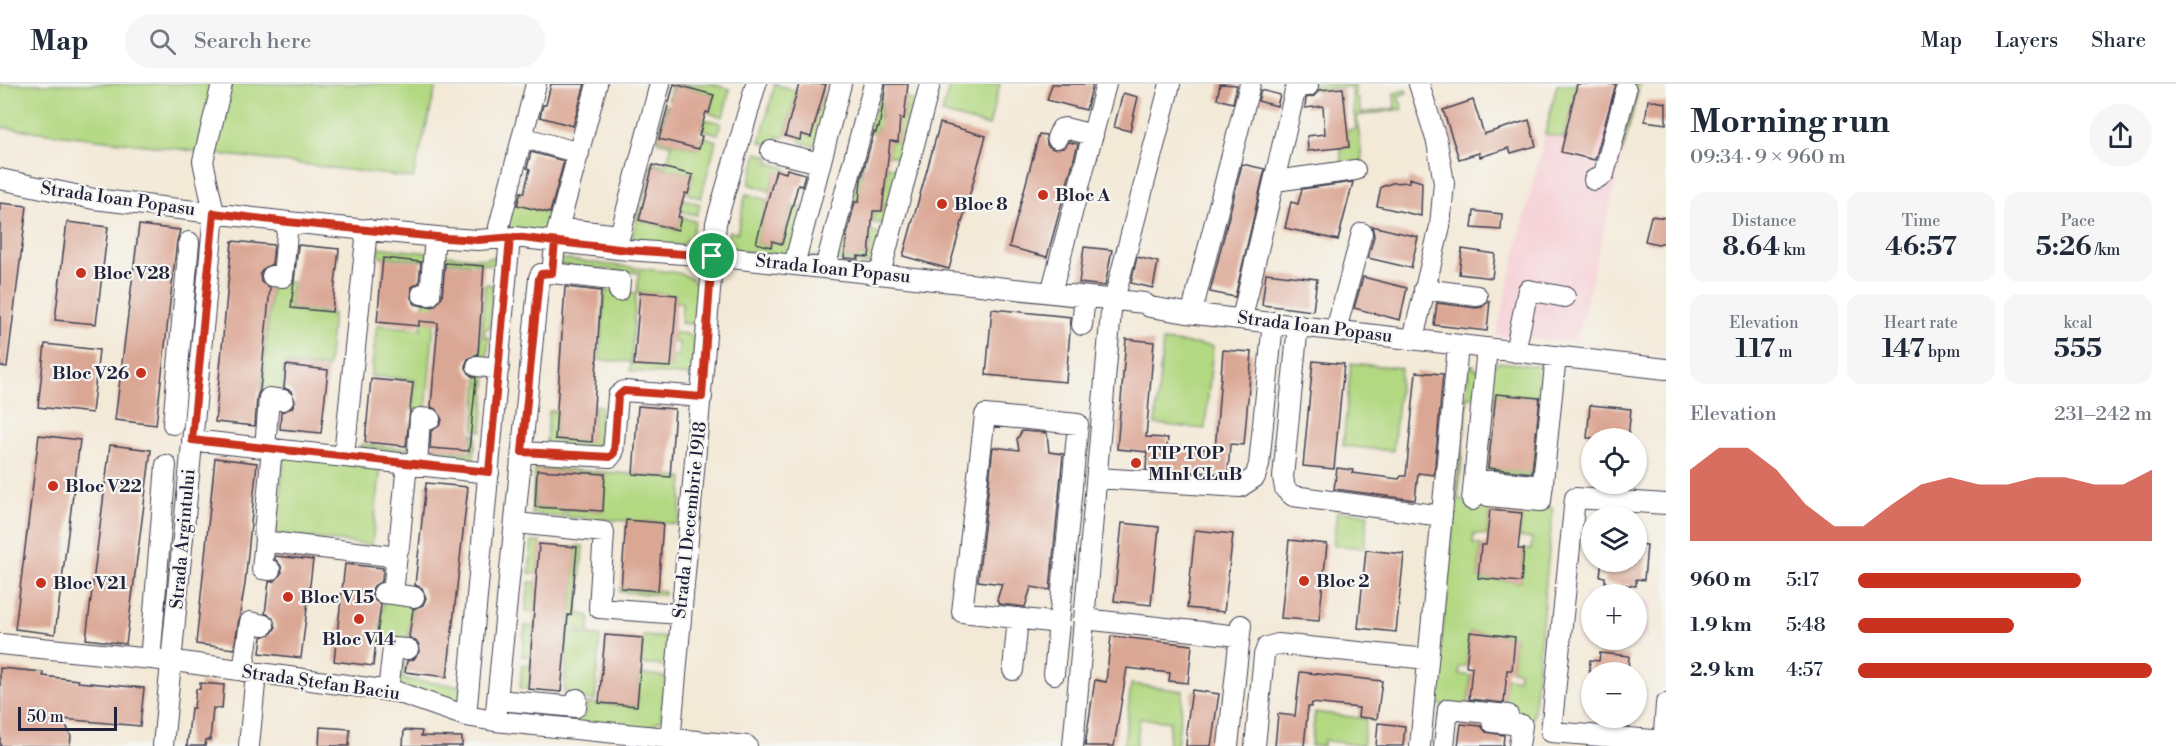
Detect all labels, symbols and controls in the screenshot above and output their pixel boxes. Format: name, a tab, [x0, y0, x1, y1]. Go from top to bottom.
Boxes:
search box	[125, 14, 545, 68]
text: Map	[30, 24, 89, 59]
icon: search	[146, 25, 179, 58]
text: Search here	[194, 28, 311, 55]
text: Map	[1921, 28, 1962, 54]
text: Layers	[1995, 28, 2058, 54]
text: Share	[2091, 28, 2146, 54]
text: Morning run	[1690, 102, 1890, 143]
button: share	[2089, 104, 2152, 167]
text: 09:34 · 9 × 960 m	[1690, 145, 1846, 170]
street label: Strada Ioan Popasu	[39, 177, 198, 221]
place label: Bloc A	[1055, 184, 1111, 207]
marker: Bloc A	[1036, 188, 1050, 202]
place label: Bloc 8	[954, 193, 1008, 216]
marker: Bloc 8	[935, 197, 949, 211]
text: Distance	[1732, 211, 1796, 231]
text: Time	[1902, 211, 1940, 231]
text: Pace	[2061, 211, 2095, 231]
pin	[686, 230, 737, 281]
text: 8.64	[1722, 231, 1780, 263]
text: 46:57	[1885, 231, 1957, 263]
text: 5:26	[2036, 231, 2092, 263]
icon: arrive	[695, 239, 728, 272]
text: km	[1780, 240, 1806, 260]
text: /km	[2092, 240, 2120, 260]
street label: Strada Ioan Popasu	[754, 249, 912, 289]
place label: Bloc V28	[93, 262, 170, 285]
marker: Bloc V28	[74, 266, 88, 280]
street label: Strada Ioan Popasu	[1236, 306, 1394, 348]
text: Elevation	[1729, 313, 1799, 333]
text: Heart rate	[1884, 313, 1958, 333]
text: kcal	[2063, 313, 2093, 333]
text: 117	[1736, 333, 1775, 365]
text: 147	[1882, 333, 1925, 365]
text: 555	[2054, 333, 2102, 365]
text: m	[1775, 342, 1793, 362]
text: bpm	[1925, 342, 1960, 362]
place label: Bloc V26	[52, 362, 129, 385]
marker: Bloc V26	[134, 366, 148, 380]
text: Elevation	[1690, 402, 1777, 427]
text: 231–242 m	[2054, 402, 2152, 427]
street label: Strada 1 Decembrie 1918	[668, 420, 712, 620]
map controls	[1581, 428, 1647, 728]
button: locate	[1581, 428, 1647, 494]
place label: TIP TOP MInI CLuB	[1148, 442, 1242, 486]
marker: TIP TOP MInI CLuB	[1129, 456, 1143, 470]
street label: Strada Argintului	[165, 468, 201, 610]
place label: Bloc V22	[65, 475, 142, 498]
marker: Bloc V22	[46, 479, 60, 493]
button: layers	[1581, 506, 1647, 572]
text: 960 m	[1690, 568, 1751, 593]
text: 5:17	[1786, 568, 1819, 593]
place label: Bloc 2	[1316, 570, 1370, 593]
place label: Bloc V21	[53, 572, 128, 595]
marker: Bloc 2	[1297, 574, 1311, 588]
marker: Bloc V21	[34, 576, 48, 590]
button: +	[1581, 584, 1647, 650]
place label: Bloc V15	[300, 586, 374, 609]
marker: Bloc V15	[281, 590, 295, 604]
marker: Bloc V14	[352, 612, 366, 626]
text: 1.9 km	[1690, 613, 1752, 638]
text: 5:48	[1786, 613, 1826, 638]
place label: Bloc V14	[322, 628, 396, 651]
text: 2.9 km	[1690, 658, 1754, 683]
text: 4:57	[1786, 658, 1823, 683]
street label: Strada Ștefan Baciu	[241, 661, 402, 706]
button: −	[1581, 662, 1647, 728]
scale bar	[18, 704, 117, 732]
text: 50 m	[27, 707, 64, 727]

